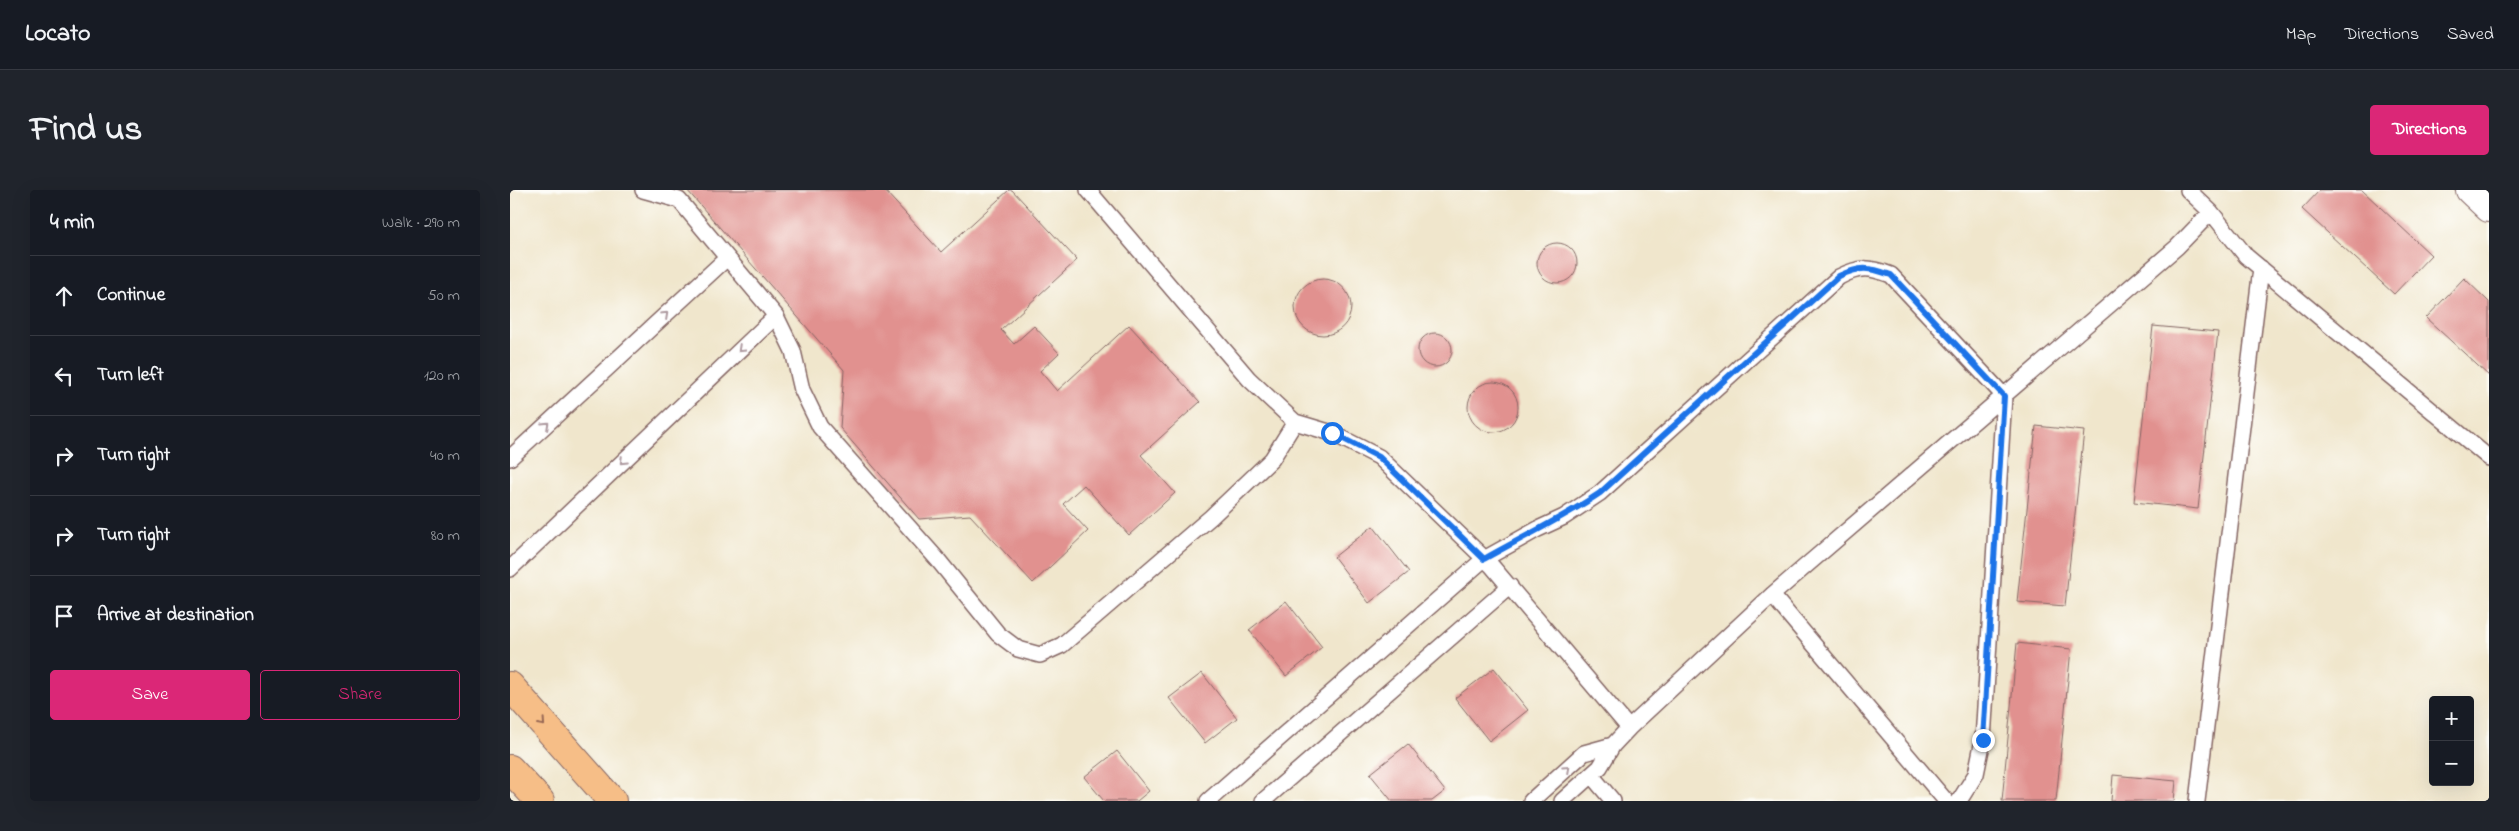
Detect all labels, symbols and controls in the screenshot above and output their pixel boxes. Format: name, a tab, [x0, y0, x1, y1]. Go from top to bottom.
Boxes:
text: Locato	[25, 17, 91, 52]
text: Map	[2286, 22, 2316, 48]
text: Directions	[2344, 22, 2419, 48]
text: Saved	[2447, 22, 2494, 48]
text: Find us	[30, 105, 142, 156]
button: Directions	[2370, 105, 2489, 155]
text: 4 min	[50, 208, 94, 238]
text: Walk · 290 m	[382, 211, 460, 235]
icon: ahead	[50, 282, 78, 310]
text: Continue	[97, 282, 165, 309]
text: 50 m	[428, 284, 460, 308]
one-way arrow	[660, 312, 669, 321]
one-way arrow	[737, 343, 746, 352]
icon: left	[50, 362, 78, 390]
text: Turn left	[97, 362, 164, 389]
text: 120 m	[424, 364, 460, 388]
one-way arrow	[540, 422, 549, 431]
route start	[1321, 422, 1344, 445]
icon: right	[50, 442, 78, 470]
text: Turn right	[97, 442, 170, 469]
text: 40 m	[430, 444, 460, 468]
one-way arrow	[620, 455, 629, 464]
icon: right	[50, 522, 78, 550]
text: Turn right	[97, 522, 170, 549]
text: 80 m	[431, 524, 460, 548]
icon: arrive	[50, 602, 78, 630]
text: Arrive at destination	[97, 602, 254, 629]
button: Save	[50, 670, 250, 720]
button: Share	[260, 670, 460, 720]
map controls	[2429, 696, 2474, 786]
button: +	[2429, 696, 2474, 741]
one-way arrow	[537, 717, 546, 726]
route end	[1972, 729, 1995, 752]
button: −	[2429, 741, 2474, 786]
one-way arrow	[1562, 765, 1571, 774]

